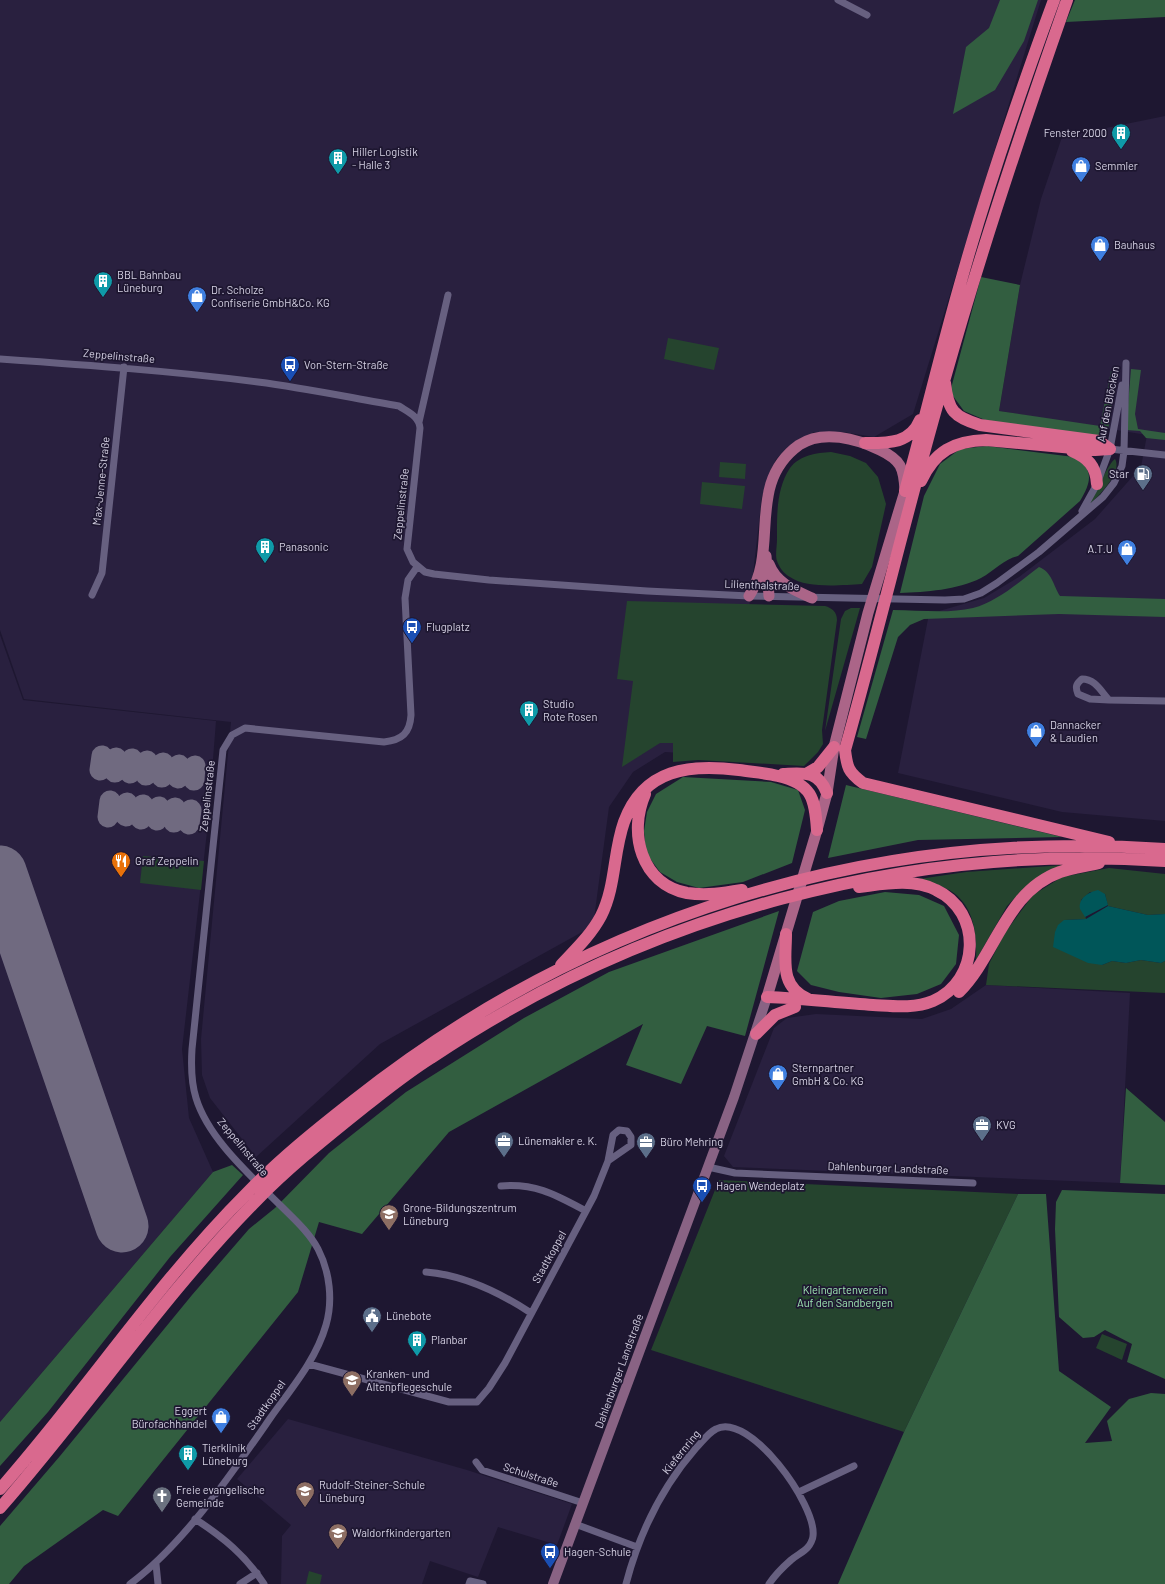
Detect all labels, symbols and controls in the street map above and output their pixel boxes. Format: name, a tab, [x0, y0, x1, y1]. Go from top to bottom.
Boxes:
building icon: Fenster 2000	[1110, 122, 1132, 150]
place label: Fenster 2000	[1044, 126, 1107, 139]
place label: Hiller Logistik - Halle 3	[352, 145, 418, 171]
building icon: Hiller Logistik - Halle 3	[327, 147, 349, 175]
shop icon: Semmler	[1070, 155, 1092, 183]
place label: Semmler	[1095, 159, 1138, 172]
shop icon: Bauhaus	[1089, 234, 1111, 262]
place label: Bauhaus	[1114, 238, 1155, 251]
place label: BBL Bahnbau Lüneburg	[117, 268, 181, 294]
building icon: BBL Bahnbau Lüneburg	[92, 270, 114, 298]
place label: Dr. Scholze Confiserie GmbH&Co. KG	[211, 283, 330, 309]
shop icon: Dr. Scholze Confiserie GmbH&Co. KG	[186, 285, 208, 313]
street label: Zeppelinstraße	[83, 346, 156, 365]
bus stop icon: Von-Stern-Straße	[279, 354, 301, 382]
place label: Von-Stern-Straße	[304, 358, 389, 371]
street label: Auf den Blöcken	[1094, 365, 1121, 443]
street label: Max-Jenne-Straße	[89, 436, 112, 526]
fuel station icon: Star	[1132, 463, 1154, 491]
street label: Zeppelinstraße	[390, 467, 411, 540]
place label: Star	[1109, 467, 1129, 480]
building icon: Panasonic	[254, 536, 276, 564]
shop icon: A.T.U	[1116, 538, 1138, 566]
place label: Panasonic	[279, 540, 329, 553]
place label: A.T.U	[1087, 542, 1113, 555]
street label: Lilienthalstraße	[724, 577, 800, 592]
bus stop icon: Flugplatz	[401, 616, 423, 644]
place label: Flugplatz	[426, 620, 470, 633]
place label: Studio Rote Rosen	[543, 697, 597, 723]
building icon: Studio Rote Rosen	[518, 699, 540, 727]
place label: Dannacker & Laudien	[1050, 718, 1101, 744]
shop icon: Dannacker & Laudien	[1025, 720, 1047, 748]
street label: Zeppelinstraße	[196, 759, 217, 832]
restaurant icon: Graf Zeppelin	[110, 850, 132, 878]
place label: Graf Zeppelin	[135, 854, 199, 867]
place label: Sternpartner GmbH & Co. KG	[792, 1061, 864, 1087]
shop icon: Sternpartner GmbH & Co. KG	[767, 1063, 789, 1091]
office icon: KVG	[971, 1114, 993, 1142]
street label: Zeppelinstraße	[215, 1115, 272, 1179]
place label: KVG	[996, 1118, 1016, 1131]
office icon: Lünemakler e. K.	[493, 1130, 515, 1158]
office icon: Büro Mehring	[635, 1131, 657, 1159]
place label: Lünemakler e. K.	[518, 1134, 597, 1147]
place label: Büro Mehring	[660, 1135, 723, 1148]
street label: Dahlenburger Landstraße	[827, 1159, 949, 1176]
bus stop icon: Hagen Wendeplatz	[691, 1175, 713, 1203]
place label: Hagen Wendeplatz	[716, 1179, 805, 1192]
place label: Grone-Bildungszentrum Lüneburg	[403, 1201, 517, 1227]
school or university icon: Grone-Bildungszentrum Lüneburg	[378, 1203, 400, 1231]
street label: Stadtkoppel	[529, 1228, 568, 1285]
park label: Kleingartenverein Auf den Sandbergen	[797, 1283, 893, 1309]
public building icon: Lünebote	[361, 1305, 383, 1333]
place label: Lünebote	[386, 1309, 432, 1322]
street label: Dahlenburger Landstraße	[592, 1312, 645, 1430]
building icon: Planbar	[406, 1329, 428, 1357]
place label: Planbar	[431, 1333, 467, 1346]
place label: Kranken- und Altenpflegeschule	[366, 1367, 452, 1393]
school or university icon: Kranken- und Altenpflegeschule	[341, 1369, 363, 1397]
street label: Stadtkoppel	[244, 1377, 287, 1432]
place label: Eggert Bürofachhandel	[132, 1404, 207, 1430]
shop icon: Eggert Bürofachhandel	[210, 1406, 232, 1434]
street label: Kiefernring	[659, 1427, 702, 1476]
place label: Tierklinik Lüneburg	[202, 1441, 248, 1467]
building icon: Tierklinik Lüneburg	[177, 1443, 199, 1471]
street label: Schulstraße	[502, 1459, 561, 1490]
place label: Rudolf-Steiner-Schule Lüneburg	[319, 1478, 425, 1504]
school or university icon: Rudolf-Steiner-Schule Lüneburg	[294, 1480, 316, 1508]
place label: Freie evangelische Gemeinde	[176, 1483, 265, 1509]
church icon: Freie evangelische Gemeinde	[151, 1485, 173, 1513]
school or university icon: Waldorfkindergarten	[327, 1522, 349, 1550]
place label: Waldorfkindergarten	[352, 1526, 451, 1539]
bus stop icon: Hagen-Schule	[539, 1541, 561, 1569]
place label: Hagen-Schule	[564, 1545, 631, 1558]

